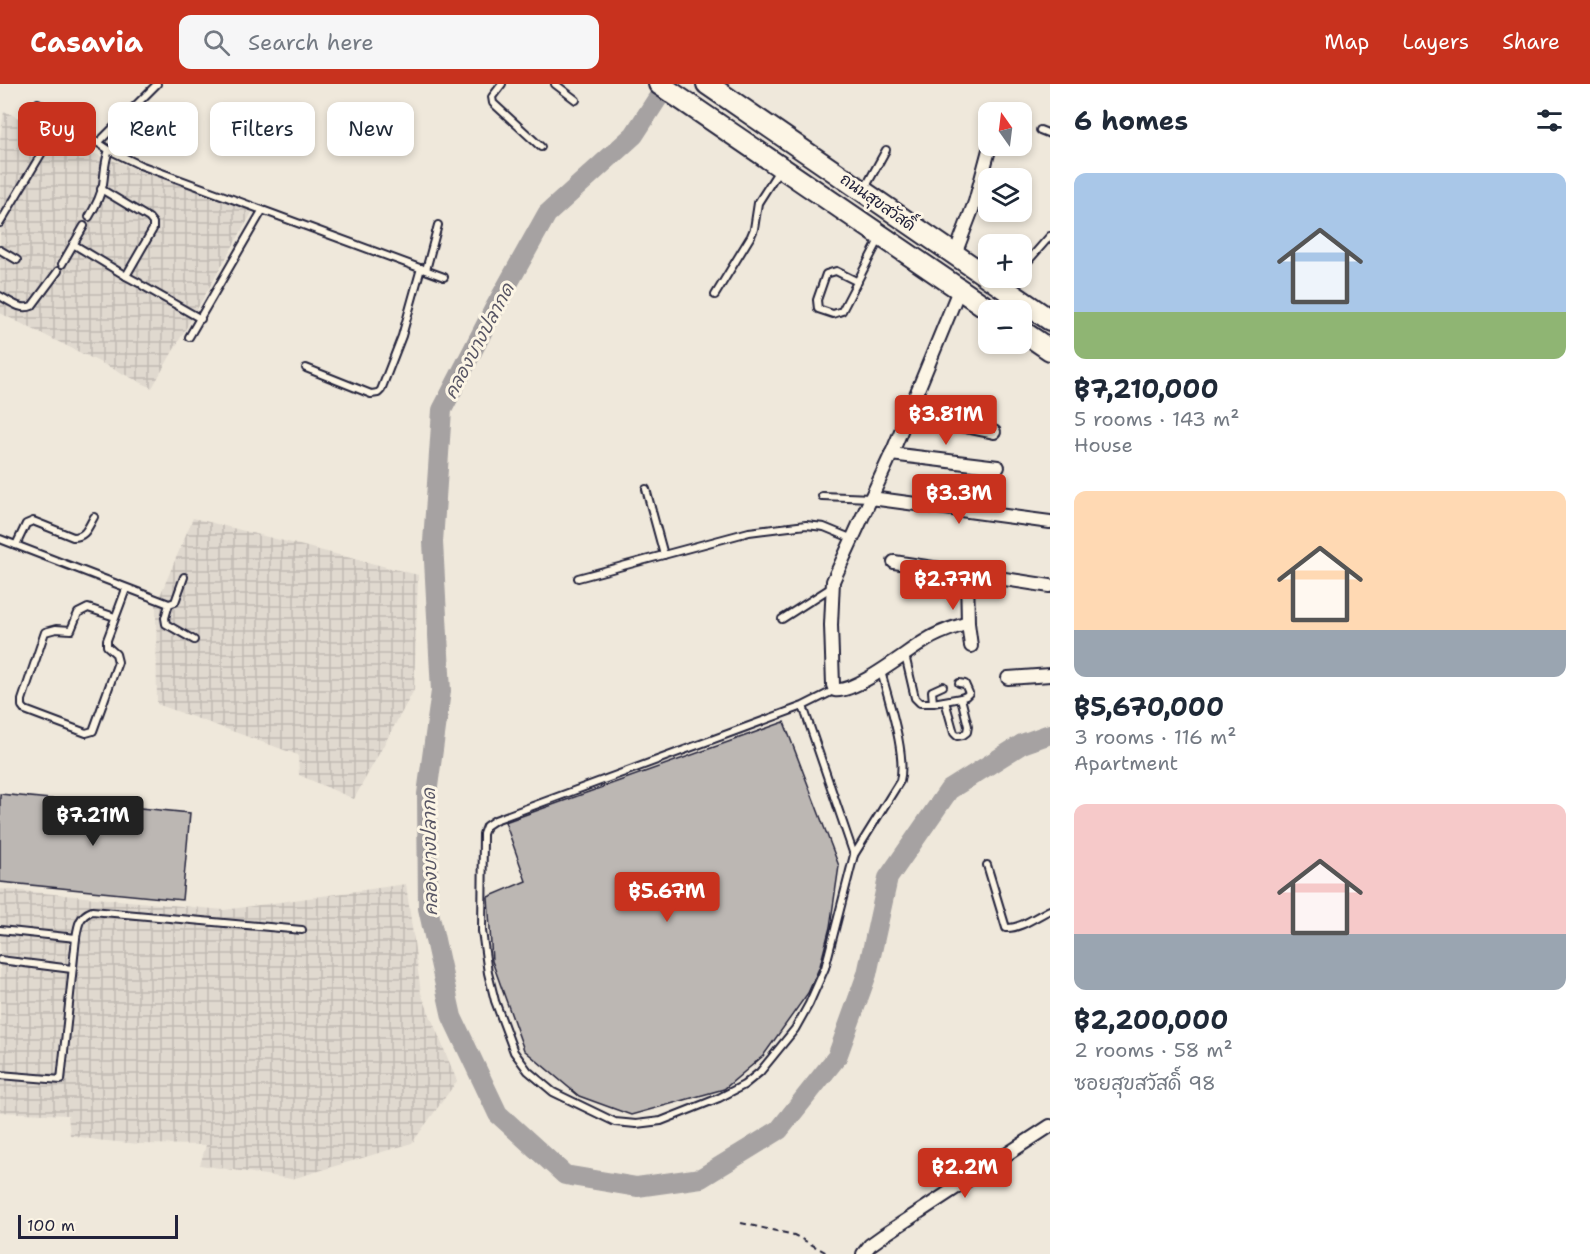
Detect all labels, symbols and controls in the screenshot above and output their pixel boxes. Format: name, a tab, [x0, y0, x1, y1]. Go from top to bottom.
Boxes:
search box	[179, 15, 599, 69]
text: Casavia	[30, 23, 143, 61]
icon: search	[200, 26, 233, 59]
text: Search here	[248, 28, 374, 57]
text: Map	[1324, 28, 1369, 56]
text: Layers	[1402, 28, 1469, 56]
text: Share	[1502, 28, 1560, 56]
chip: Buy	[18, 102, 96, 156]
chip: Rent	[108, 102, 198, 156]
chip: Filters	[210, 102, 315, 156]
chip: New	[327, 102, 414, 156]
north arrow	[978, 102, 1032, 156]
map controls	[978, 102, 1032, 354]
text: 6 homes	[1074, 103, 1188, 138]
icon: filters	[1533, 104, 1566, 137]
street label: ถนนสุขสวัสดิ์	[835, 164, 923, 237]
button: layers	[978, 168, 1032, 222]
icon: home	[1266, 212, 1374, 320]
button: +	[978, 234, 1032, 288]
water label: คลองบางปลากด	[439, 279, 520, 403]
button: −	[978, 300, 1032, 354]
text: ฿7,210,000	[1074, 371, 1219, 406]
pin: ฿3.81M	[897, 395, 995, 446]
text: ฿3.81M	[909, 401, 983, 427]
text: 5 rooms · 143 m²	[1074, 406, 1239, 432]
text: House	[1074, 432, 1133, 458]
pin: ฿3.3M	[917, 474, 1001, 525]
text: ฿3.3M	[926, 480, 992, 506]
icon: home	[1266, 530, 1374, 638]
pin: ฿2.77M	[904, 560, 1002, 611]
text: ฿2.77M	[914, 566, 992, 592]
text: ฿5,670,000	[1074, 689, 1224, 724]
text: 3 rooms · 116 m²	[1074, 724, 1236, 750]
text: Apartment	[1074, 750, 1178, 776]
water label: คลองบางปลากด	[417, 787, 443, 916]
pin: ฿7.21M	[44, 796, 142, 847]
text: ฿7.21M	[57, 802, 130, 828]
icon: home	[1266, 843, 1374, 951]
pin: ฿5.67M	[618, 872, 716, 923]
text: ฿5.67M	[629, 878, 705, 904]
text: ฿2,200,000	[1074, 1002, 1228, 1037]
text: 2 rooms · 58 m²	[1074, 1037, 1233, 1063]
text: ซอยสุขสวัสดิ์ 98	[1074, 1070, 1216, 1096]
pin: ฿2.2M	[923, 1148, 1007, 1199]
text: ฿2.2M	[932, 1154, 998, 1180]
scale bar	[18, 1212, 178, 1240]
text: 100 m	[27, 1215, 75, 1236]

